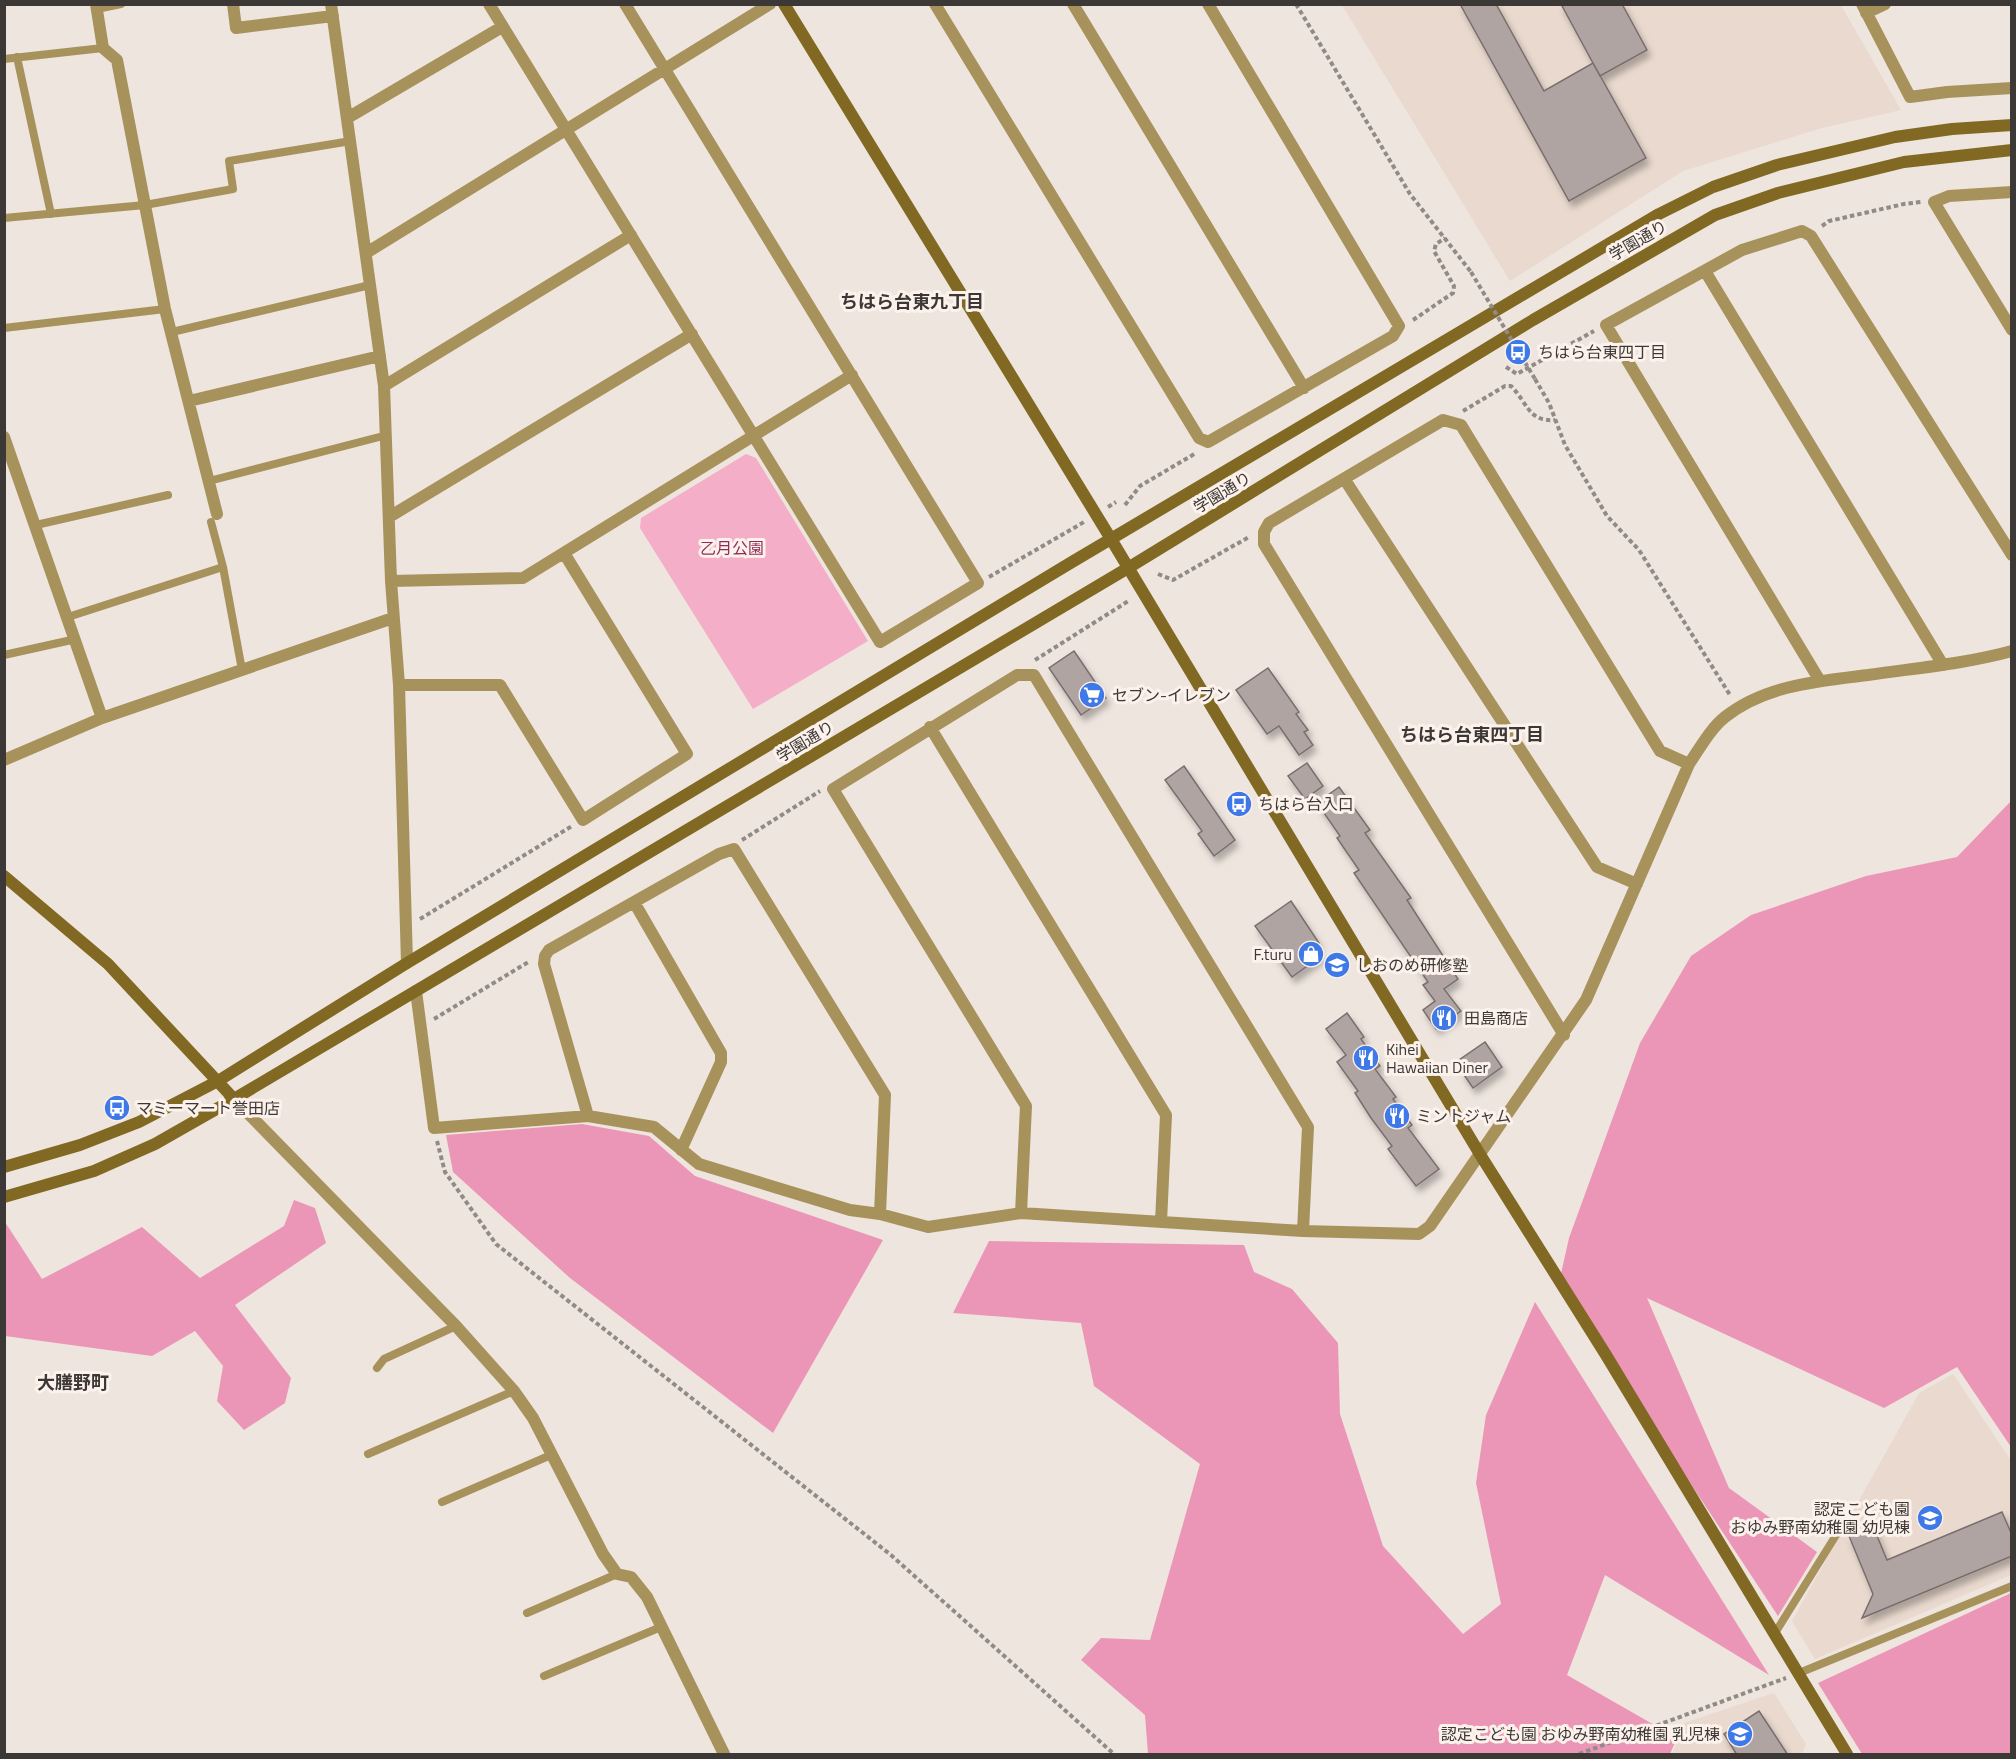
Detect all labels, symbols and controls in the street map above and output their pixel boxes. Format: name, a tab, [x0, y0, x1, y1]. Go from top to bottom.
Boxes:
street label: 学園通り	[1604, 214, 1672, 266]
district label: ちはら台東九丁目	[840, 288, 984, 315]
bus stop icon: ちはら台東四丁目	[1503, 337, 1533, 367]
place label: ちはら台東四丁目	[1538, 340, 1666, 364]
street label: 学園通り	[1188, 465, 1256, 519]
park label: 乙月公園	[700, 536, 764, 560]
supermarket icon: セブン-イレブン	[1077, 680, 1107, 710]
place label: セブン-イレブン	[1112, 683, 1231, 707]
street label: 学園通り	[771, 714, 839, 768]
district label: ちはら台東四丁目	[1400, 721, 1544, 748]
bus stop icon: ちはら台入口	[1224, 789, 1254, 819]
place label: ちはら台入口	[1258, 792, 1354, 816]
shop icon: F.turu	[1296, 939, 1326, 969]
place label: F.turu	[1253, 942, 1292, 966]
school or university icon: しおのめ研修塾	[1322, 950, 1352, 980]
place label: しおのめ研修塾	[1356, 953, 1468, 977]
restaurant icon: 田島商店	[1429, 1003, 1459, 1033]
place label: 田島商店	[1464, 1006, 1528, 1030]
place label: Kihei Hawaiian Diner	[1386, 1037, 1489, 1079]
restaurant icon: Kihei Hawaiian Diner	[1351, 1043, 1381, 1073]
bus stop icon: マミーマート誉田店	[102, 1093, 132, 1123]
place label: マミーマート誉田店	[136, 1096, 280, 1120]
restaurant icon: ミントジャム	[1382, 1101, 1412, 1131]
place label: ミントジャム	[1416, 1104, 1511, 1128]
district label: 大膳野町	[37, 1369, 109, 1396]
place label: 認定こども園 おゆみ野南幼稚園 幼児棟	[1730, 1497, 1910, 1539]
school or university icon: 認定こども園 おゆみ野南幼稚園 幼児棟	[1915, 1503, 1945, 1533]
school or university icon: 認定こども園 おゆみ野南幼稚園 乳児棟	[1725, 1719, 1755, 1749]
place label: 認定こども園 おゆみ野南幼稚園 乳児棟	[1441, 1722, 1720, 1746]

